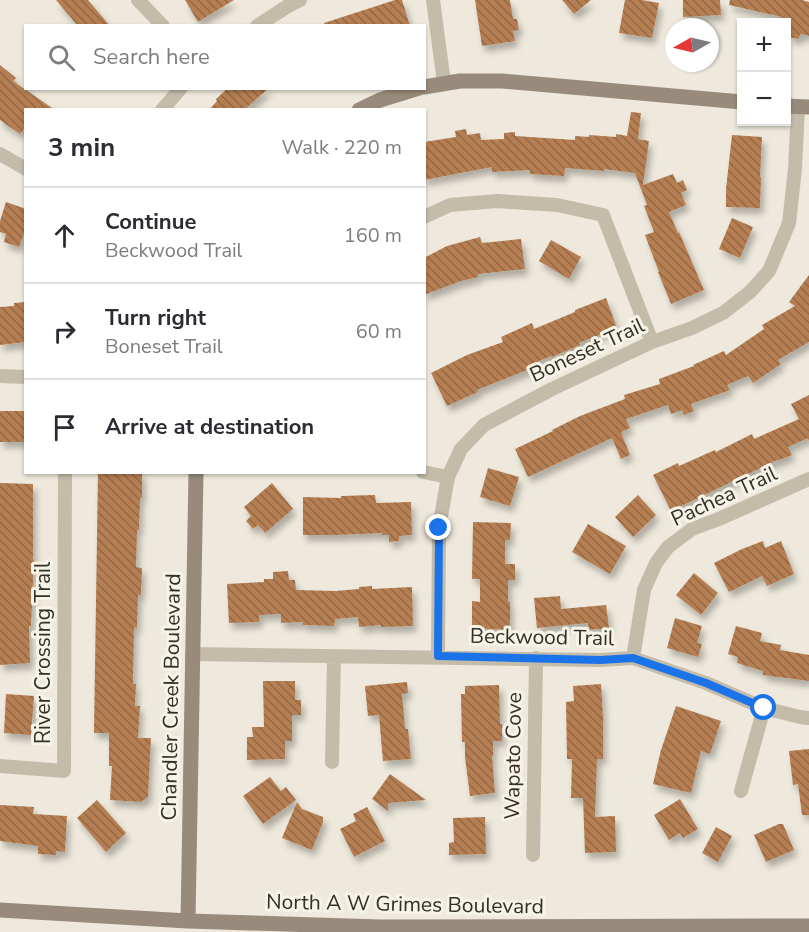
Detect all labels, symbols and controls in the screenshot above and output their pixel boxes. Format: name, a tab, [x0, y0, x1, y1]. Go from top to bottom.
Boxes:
north arrow	[665, 18, 719, 72]
map controls	[737, 18, 791, 126]
button: +	[737, 18, 791, 72]
search box	[24, 24, 426, 90]
icon: search	[45, 41, 78, 74]
text: Search here	[93, 42, 210, 72]
button: −	[737, 72, 791, 126]
text: 3 min	[48, 130, 115, 165]
text: Walk · 220 m	[282, 134, 402, 161]
text: Continue	[105, 207, 196, 237]
icon: ahead	[48, 219, 81, 252]
text: 160 m	[344, 222, 402, 249]
text: Beckwood Trail	[105, 237, 243, 264]
text: Turn right	[105, 303, 206, 333]
street label: Boneset Trail	[525, 311, 650, 389]
icon: right	[48, 315, 81, 348]
text: 60 m	[356, 318, 402, 345]
text: Boneset Trail	[105, 333, 223, 360]
icon: arrive	[48, 411, 81, 444]
text: Arrive at destination	[105, 412, 314, 442]
street label: Pachea Trail	[666, 459, 782, 533]
route end	[425, 514, 451, 540]
street label: River Crossing Trail	[29, 561, 57, 744]
street label: Chandler Creek Boulevard	[155, 573, 187, 821]
street label: Beckwood Trail	[470, 622, 615, 652]
street label: Wapato Cove	[498, 692, 528, 820]
route start	[750, 694, 776, 720]
street label: North A W Grimes Boulevard	[266, 888, 544, 920]

